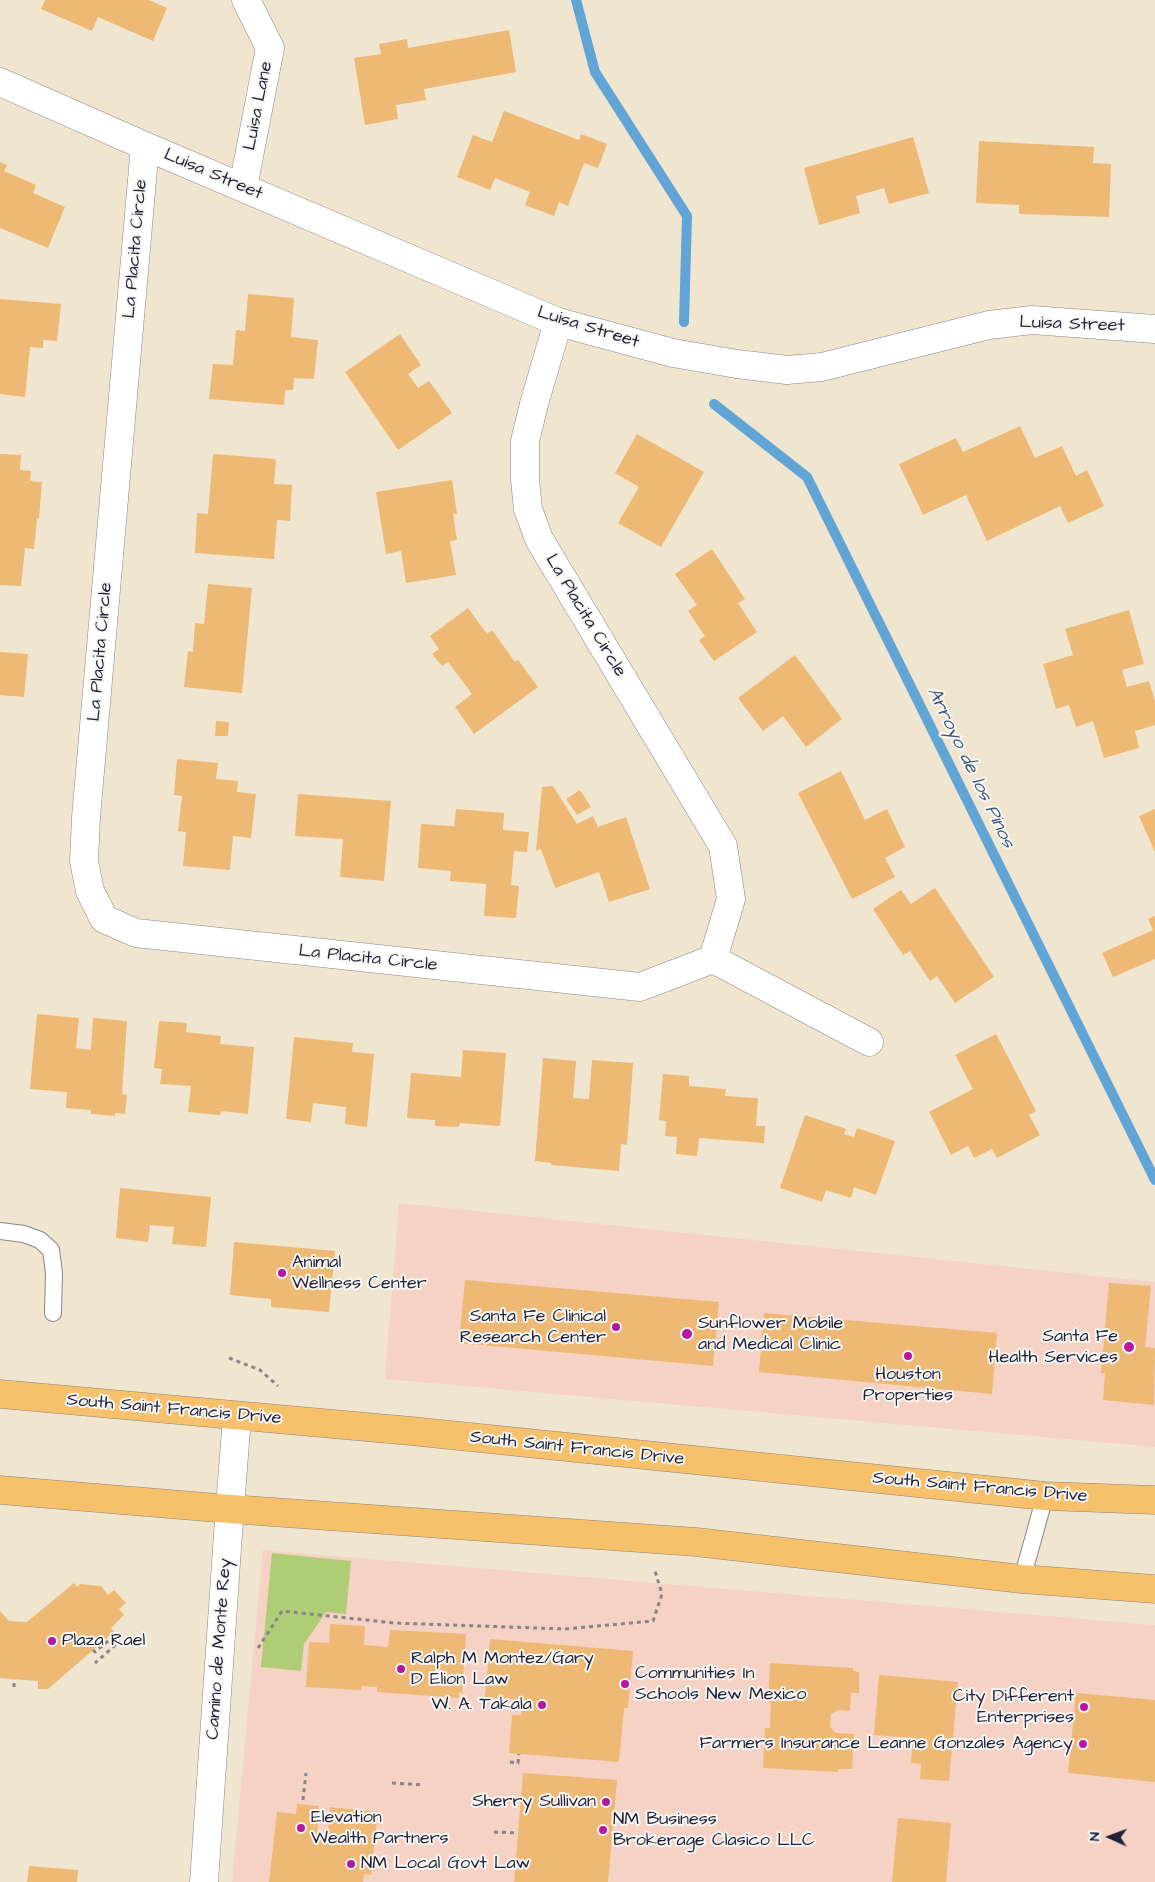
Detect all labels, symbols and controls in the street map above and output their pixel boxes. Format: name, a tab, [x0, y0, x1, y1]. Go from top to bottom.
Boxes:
street label: Luisa Lane	[240, 60, 278, 152]
street label: Luisa Street	[160, 144, 266, 206]
street label: La Placita Circle	[119, 179, 153, 319]
street label: Luisa Street	[535, 302, 641, 354]
street label: Luisa Street	[1019, 312, 1125, 338]
street label: La Placita Circle	[540, 551, 630, 681]
street label: La Placita Circle	[84, 582, 118, 722]
water label: Arroyo de los Pinos	[921, 684, 1019, 852]
street label: La Placita Circle	[298, 941, 438, 977]
place label: Animal Wellness Center	[292, 1252, 427, 1294]
marker: Animal Wellness Center	[276, 1267, 288, 1279]
place label: Santa Fe Clinical Research Center	[460, 1306, 606, 1348]
place label: Sunflower Mobile and Medical Clinic	[698, 1313, 843, 1356]
marker: Santa Fe Clinical Research Center	[610, 1321, 622, 1333]
place label: Santa Fe Health Services	[989, 1326, 1118, 1368]
marker: Sunflower Mobile and Medical Clinic	[680, 1327, 694, 1341]
marker: Santa Fe Health Services	[1122, 1340, 1136, 1354]
marker: Houston Properties	[902, 1350, 914, 1362]
place label: Houston Properties	[863, 1364, 953, 1406]
street label: South Saint Francis Drive	[66, 1390, 282, 1430]
street label: South Saint Francis Drive	[469, 1427, 685, 1471]
street label: South Saint Francis Drive	[872, 1468, 1088, 1508]
street label: Camino de Monte Rey	[203, 1558, 237, 1740]
place label: Plaza Rael	[62, 1630, 145, 1652]
marker: Plaza Rael	[46, 1635, 58, 1647]
place label: Ralph M Montez/Gary D Elion Law	[411, 1648, 594, 1690]
marker: Ralph M Montez/Gary D Elion Law	[395, 1663, 407, 1675]
place label: Communities In Schools New Mexico	[635, 1663, 806, 1706]
marker: Communities In Schools New Mexico	[619, 1678, 631, 1690]
place label: City Different Enterprises	[953, 1686, 1074, 1728]
place label: W. A. Takala	[431, 1694, 532, 1716]
marker: W. A. Takala	[536, 1699, 548, 1711]
marker: City Different Enterprises	[1078, 1701, 1090, 1713]
place label: Farmers Insurance Leanne Gonzales Agency	[700, 1733, 1073, 1755]
marker: Farmers Insurance Leanne Gonzales Agency	[1077, 1738, 1089, 1750]
place label: Sherry Sullivan	[472, 1791, 596, 1813]
marker: Sherry Sullivan	[600, 1796, 612, 1808]
place label: Elevation Wealth Partners	[311, 1807, 449, 1850]
place label: NM Business Brokerage Clasico LLC	[613, 1809, 815, 1852]
north arrow	[1085, 1812, 1135, 1862]
marker: Elevation Wealth Partners	[295, 1822, 307, 1834]
marker: NM Business Brokerage Clasico LLC	[597, 1824, 609, 1836]
text: N	[1085, 1832, 1105, 1841]
place label: NM Local Govt Law	[361, 1853, 530, 1875]
marker: NM Local Govt Law	[345, 1858, 357, 1870]

